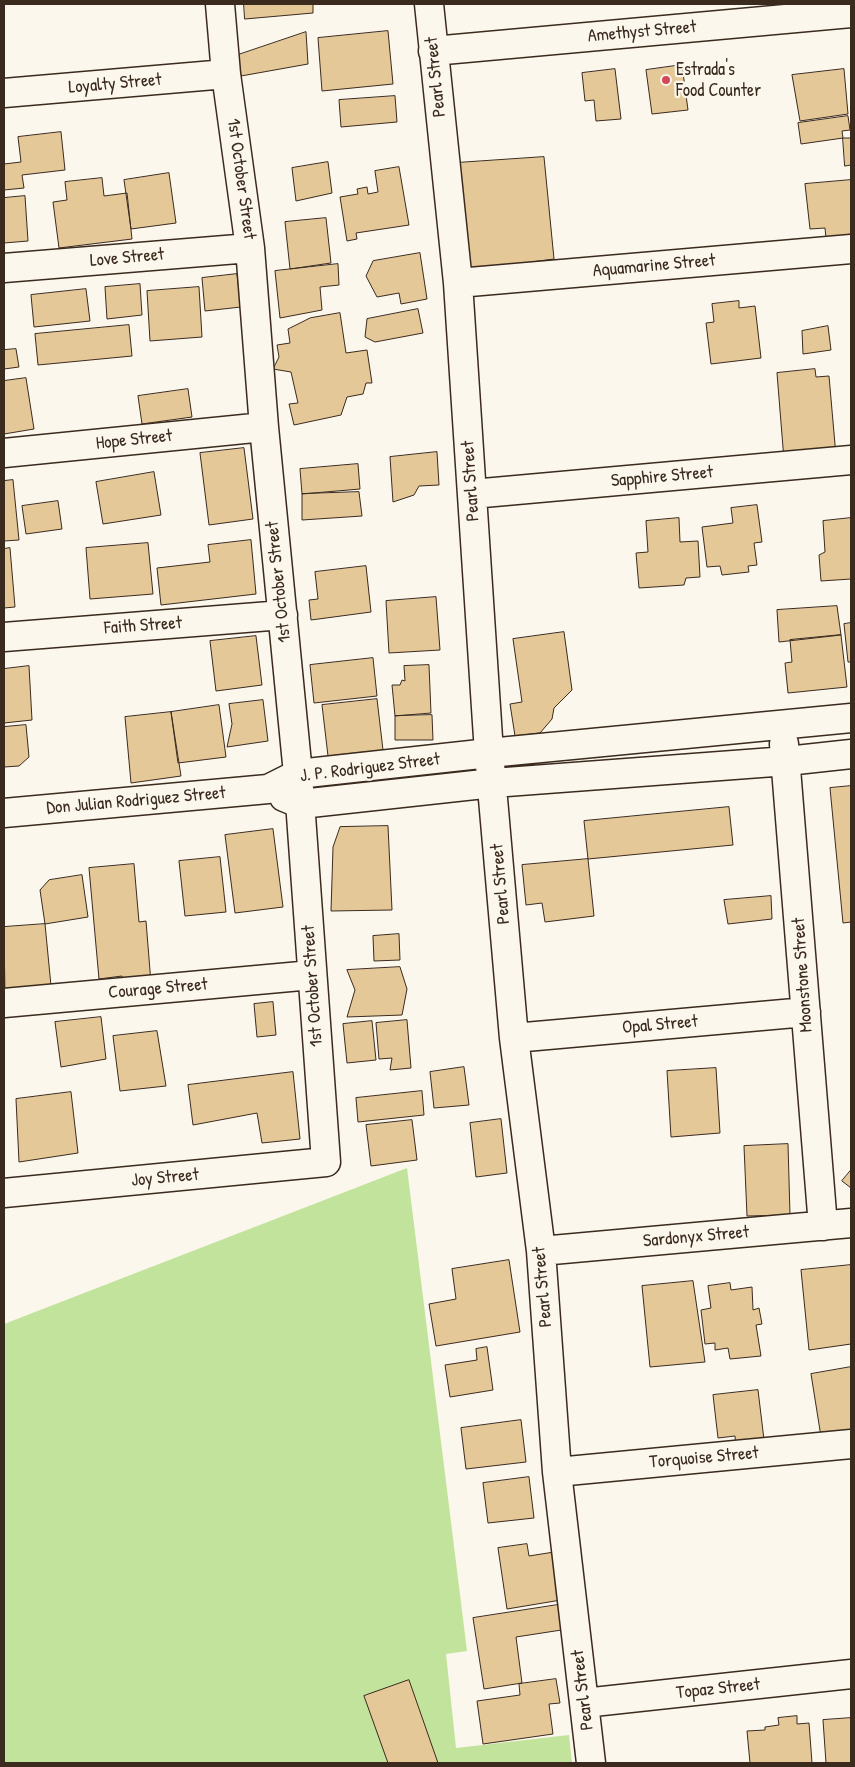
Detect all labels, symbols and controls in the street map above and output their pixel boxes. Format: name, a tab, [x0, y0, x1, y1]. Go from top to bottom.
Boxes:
street label: Amethyst Street	[587, 17, 697, 47]
street label: Pearl Street	[421, 36, 451, 118]
place label: Estrada's Food Counter	[676, 59, 761, 102]
street label: Loyalty Street	[68, 69, 162, 99]
marker: Estrada's Food Counter	[660, 74, 672, 86]
street label: 1st October Street	[222, 117, 260, 241]
street label: Love Street	[89, 244, 165, 272]
street label: Aquamarine Street	[592, 250, 716, 282]
street label: Hope Street	[95, 425, 173, 455]
street label: Pearl Street	[457, 440, 485, 522]
street label: Sapphire Street	[610, 462, 714, 492]
street label: 1st October Street	[262, 520, 296, 644]
street label: Faith Street	[104, 613, 182, 639]
street label: J. P. Rodriguez Street	[299, 749, 441, 787]
street label: Don Julian Rodriguez Street	[46, 782, 226, 820]
street label: Pearl Street	[487, 843, 515, 925]
street label: Moonstone Street	[788, 917, 818, 1033]
street label: 1st October Street	[298, 925, 328, 1047]
street label: Courage Street	[107, 974, 209, 1004]
street label: Opal Street	[621, 1011, 699, 1039]
street label: Joy Street	[130, 1164, 200, 1192]
street label: Sardonyx Street	[642, 1222, 750, 1252]
street label: Pearl Street	[529, 1246, 557, 1328]
street label: Torquoise Street	[648, 1442, 760, 1474]
street label: Pearl Street	[567, 1649, 599, 1731]
street label: Topaz Street	[675, 1674, 761, 1704]

